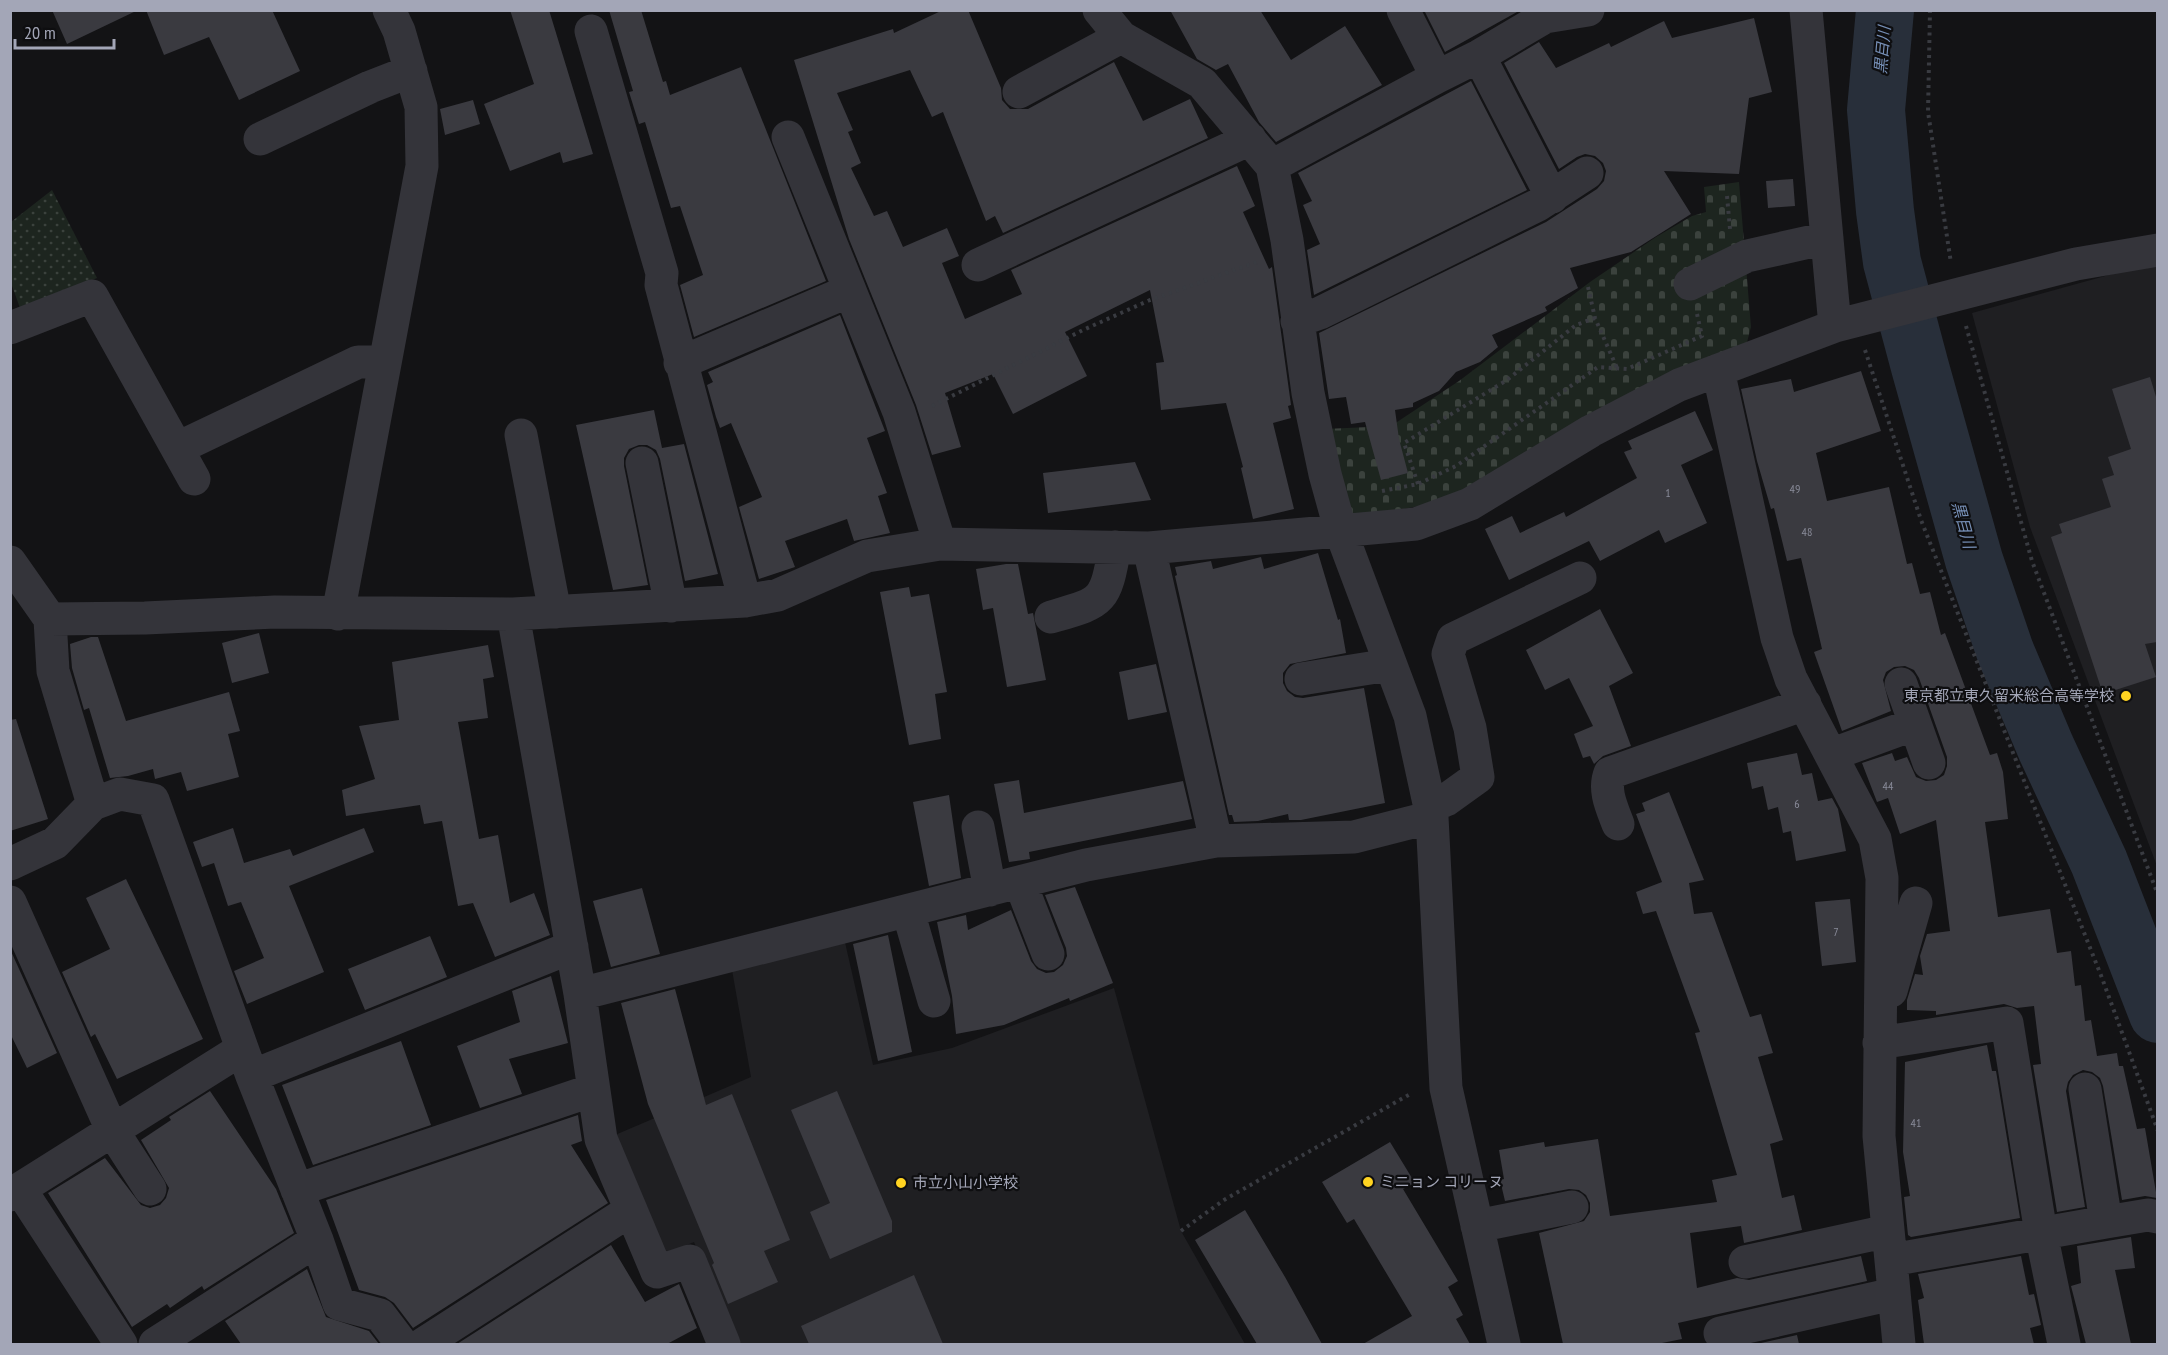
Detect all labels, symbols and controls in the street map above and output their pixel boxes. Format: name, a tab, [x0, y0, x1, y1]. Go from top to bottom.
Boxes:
scale bar	[15, 12, 114, 50]
text: 20 m	[24, 21, 56, 44]
water label: 黒目川	[1870, 23, 1894, 75]
house number: 49	[1790, 481, 1800, 496]
house number: 1	[1665, 485, 1671, 500]
water label: 黒目川	[1948, 499, 1980, 553]
house number: 48	[1802, 524, 1812, 539]
place label: 東京都立東久留米総合高等学校	[1904, 686, 2114, 705]
marker: 東京都立東久留米総合高等学校	[2119, 689, 2133, 703]
house number: 44	[1883, 778, 1894, 793]
house number: 6	[1794, 796, 1800, 811]
house number: 7	[1833, 924, 1839, 939]
house number: 41	[1911, 1115, 1921, 1130]
place label: ミニョン コリーヌ	[1380, 1172, 1503, 1191]
place label: 市立小山小学校	[913, 1173, 1018, 1192]
marker: ミニョン コリーヌ	[1361, 1175, 1375, 1189]
marker: 市立小山小学校	[894, 1176, 908, 1190]

